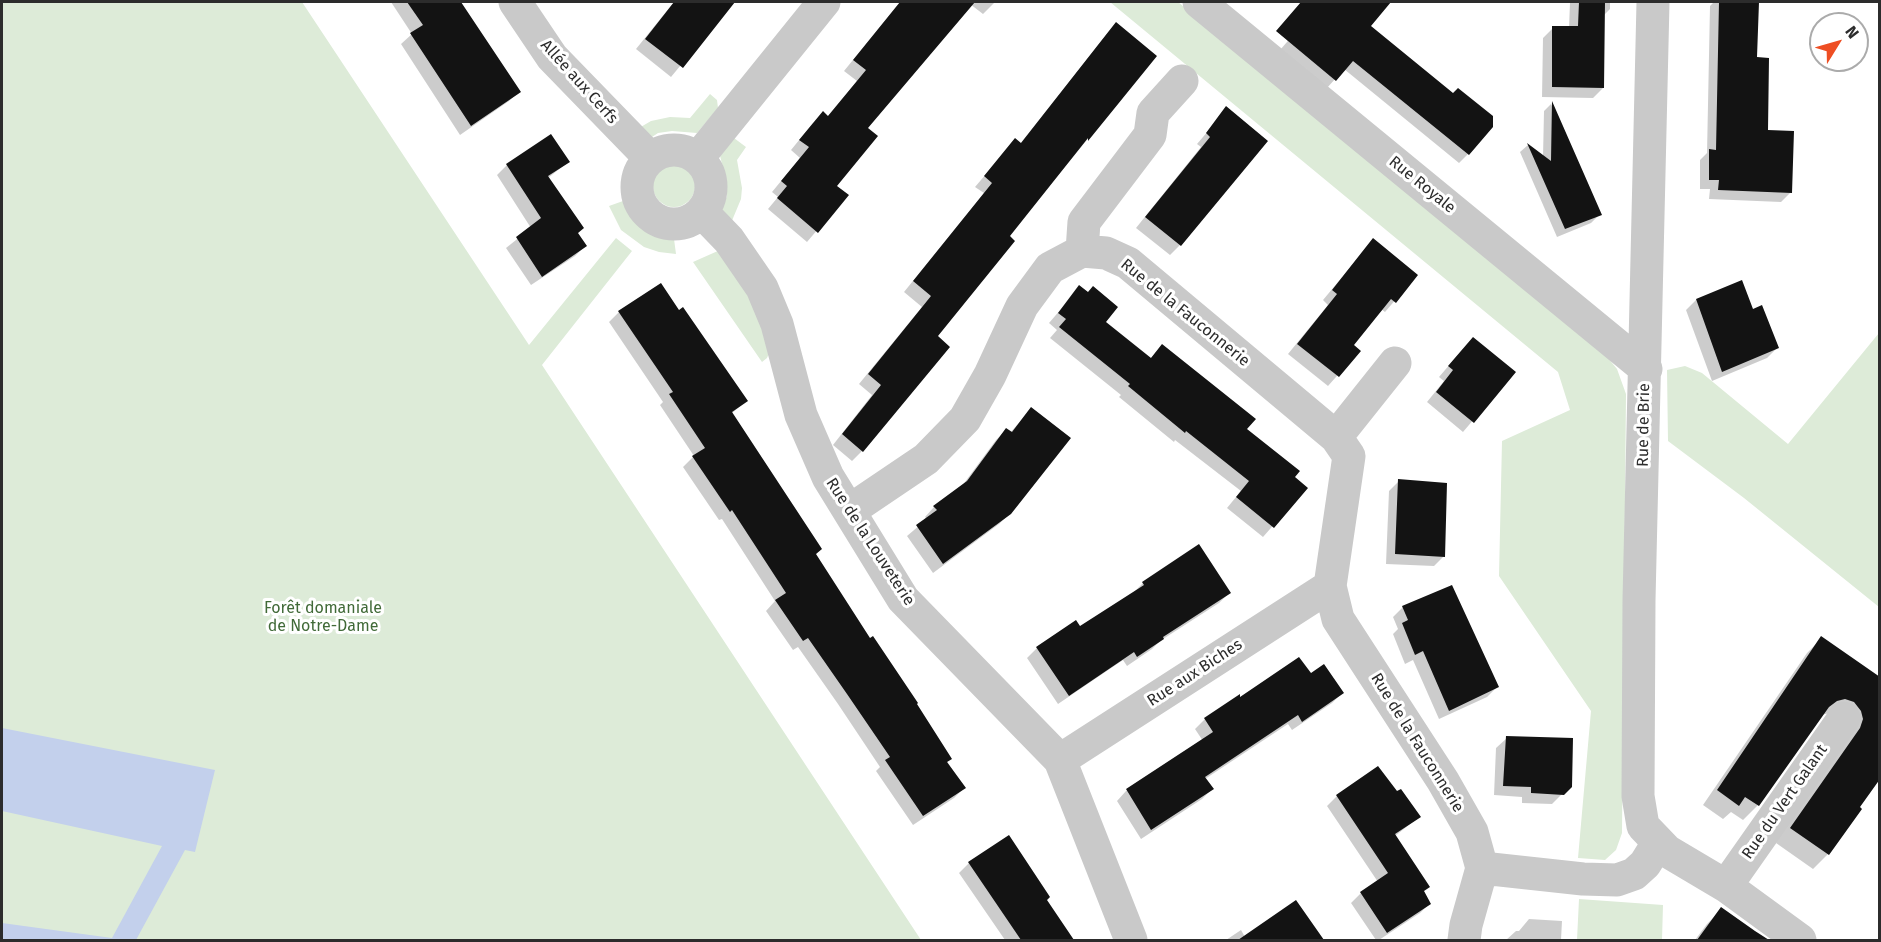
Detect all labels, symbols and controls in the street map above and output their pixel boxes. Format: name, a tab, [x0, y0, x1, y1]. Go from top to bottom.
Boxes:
north arrow	[1809, 12, 1869, 72]
text: N	[1841, 22, 1863, 42]
street label: Allée aux Cerfs	[536, 36, 622, 128]
street label: Rue Royale	[1385, 152, 1459, 218]
street label: Rue de la Fauconnerie	[1117, 255, 1253, 371]
street label: Rue de Brie	[1634, 383, 1654, 467]
street label: Rue de la Louveterie	[822, 475, 918, 609]
park label: Forêt domaniale de Notre-Dame	[264, 599, 382, 637]
street label: Rue aux Biches	[1144, 635, 1246, 711]
street label: Rue de la Fauconnerie	[1366, 670, 1468, 816]
street label: Rue du Vert Galant	[1738, 741, 1832, 863]

